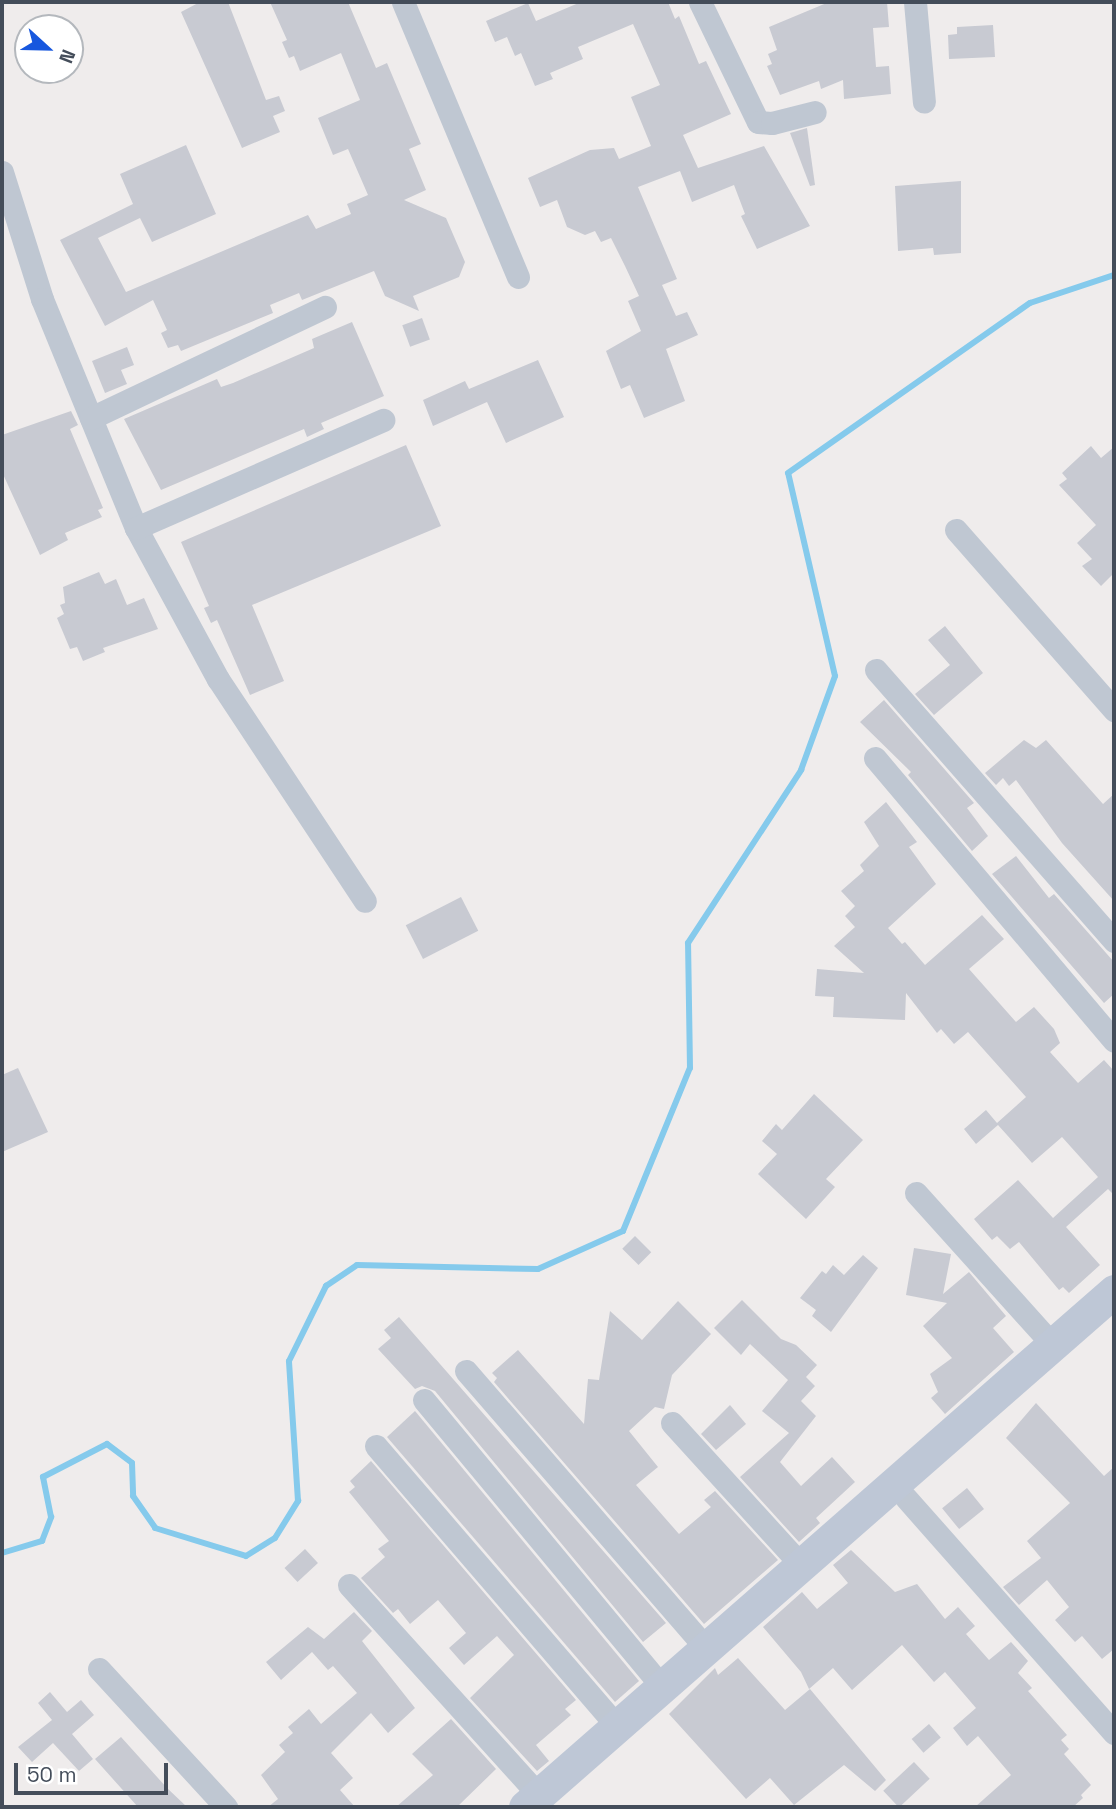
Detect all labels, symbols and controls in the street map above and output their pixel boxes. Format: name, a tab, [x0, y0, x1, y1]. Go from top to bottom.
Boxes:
north arrow	[14, 14, 84, 84]
text: N	[53, 46, 81, 67]
scale bar	[18, 1750, 172, 1794]
text: 50 m	[27, 1761, 77, 1788]

